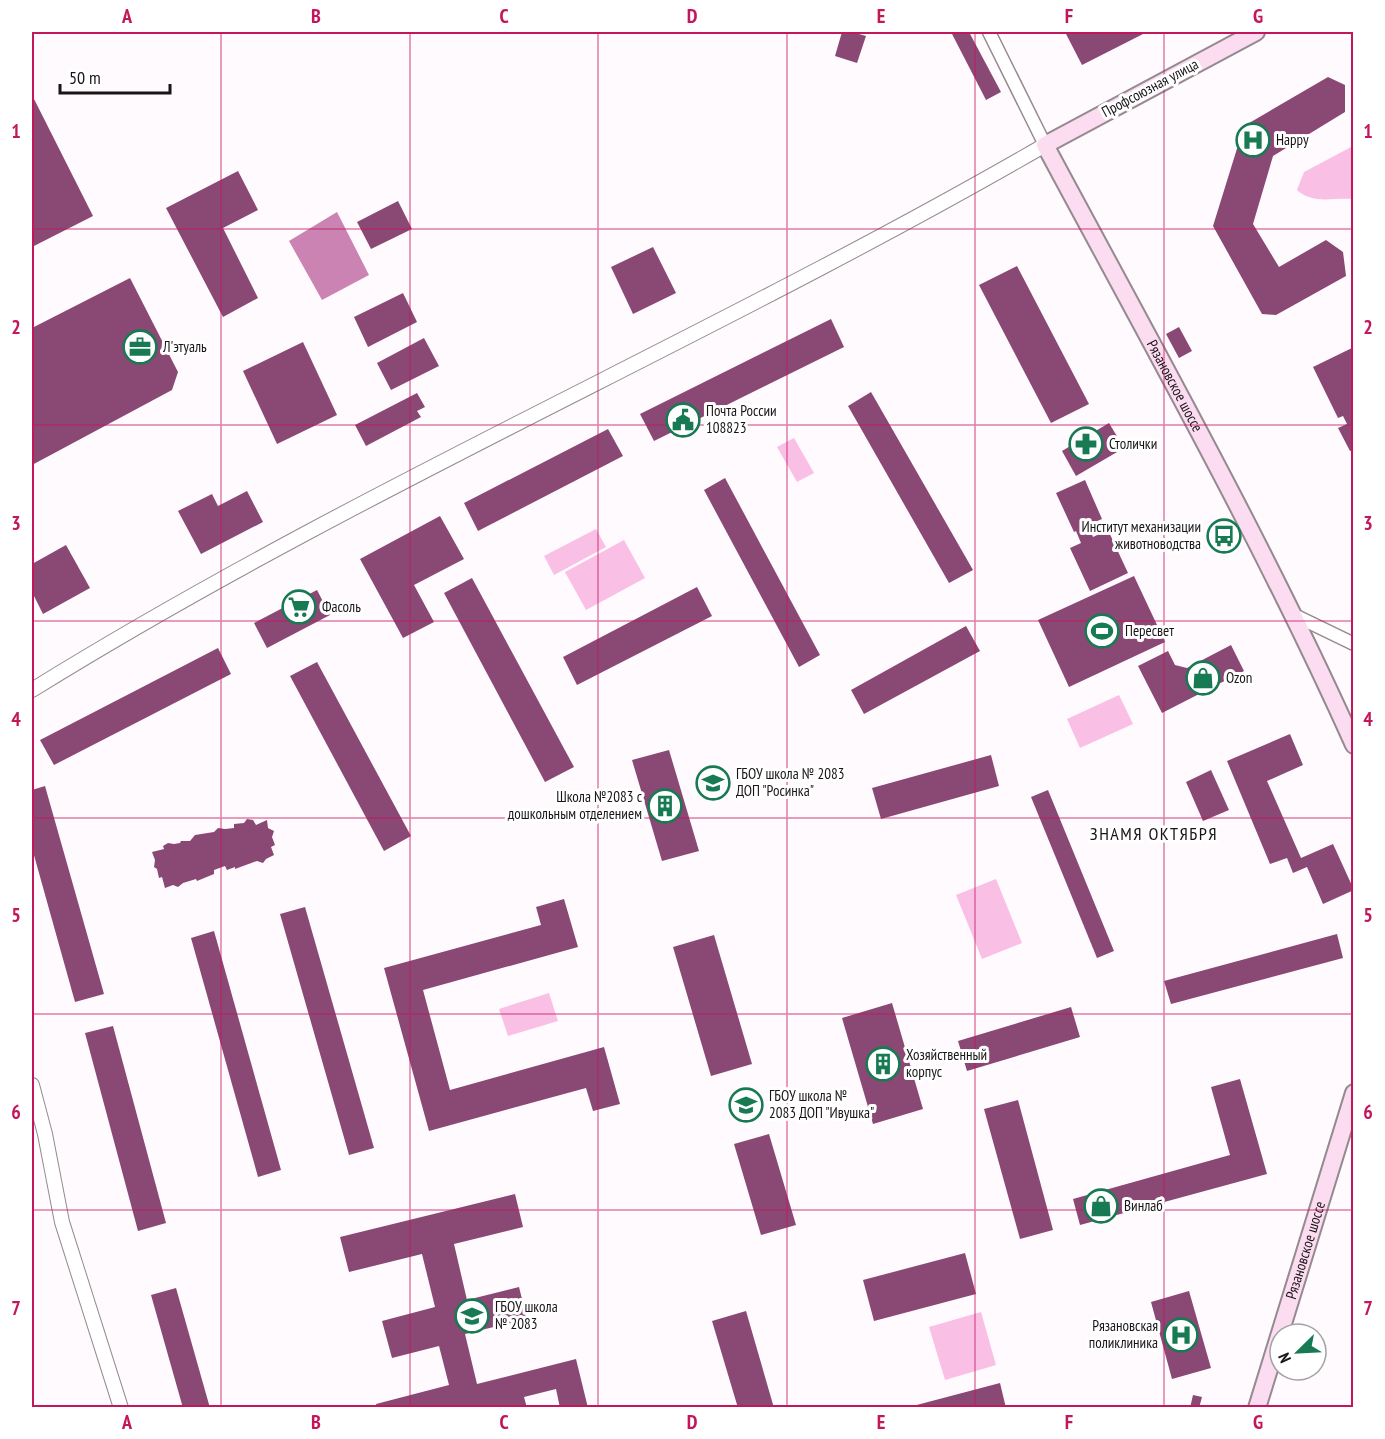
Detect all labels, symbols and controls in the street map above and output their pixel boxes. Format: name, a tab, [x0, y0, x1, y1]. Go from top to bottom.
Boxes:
text: A	[121, 3, 133, 29]
text: B	[311, 3, 321, 29]
text: C	[499, 3, 509, 29]
text: D	[687, 3, 698, 29]
text: E	[877, 3, 885, 29]
text: F	[1065, 3, 1073, 29]
text: G	[1253, 3, 1263, 29]
street label: Профсоюзная улица	[1098, 54, 1201, 121]
scale bar	[60, 57, 170, 95]
text: 50 m	[69, 66, 101, 89]
text: 1	[11, 118, 21, 144]
text: 1	[1363, 118, 1373, 144]
hospital icon: Happy	[1235, 122, 1271, 158]
place label: Happy	[1276, 130, 1309, 149]
text: 2	[11, 314, 21, 340]
text: 2	[1363, 314, 1373, 340]
office icon: Л'этуаль	[122, 329, 158, 365]
street label: Рязановское шоссе	[1143, 336, 1207, 435]
place label: Л'этуаль	[162, 337, 207, 356]
place label: Почта России 108823	[706, 401, 777, 437]
public building icon: Почта России 108823	[665, 402, 701, 438]
pharmacy icon: Столички	[1068, 426, 1104, 462]
place label: Столички	[1109, 434, 1157, 453]
text: 3	[11, 510, 21, 536]
text: 3	[1363, 510, 1373, 536]
place label: Институт механизации животноводства	[1081, 517, 1201, 553]
bus stop icon: Институт механизации животноводства	[1206, 518, 1242, 554]
supermarket icon: Фасоль	[281, 589, 317, 625]
place label: Фасоль	[322, 597, 361, 616]
sports icon: Пересвет	[1084, 613, 1120, 649]
place label: Пересвет	[1125, 621, 1174, 640]
shop icon: Ozon	[1185, 660, 1221, 696]
place label: Ozon	[1226, 668, 1252, 687]
text: 4	[11, 706, 21, 732]
text: 4	[1363, 706, 1373, 732]
place label: ГБОУ школа № 2083 ДОП "Росинка"	[736, 764, 844, 800]
school or university icon: ГБОУ школа № 2083 ДОП "Росинка"	[695, 765, 731, 801]
place label: Школа №2083 с дошкольным отделением	[508, 787, 643, 823]
building icon: Школа №2083 с дошкольным отделением	[647, 788, 683, 824]
district label: ЗНАМЯ ОКТЯБРЯ	[1090, 822, 1218, 845]
text: 5	[11, 902, 21, 928]
text: 5	[1363, 902, 1373, 928]
place label: Хозяйственный корпус	[906, 1045, 987, 1081]
building icon: Хозяйственный корпус	[865, 1046, 901, 1082]
place label: ГБОУ школа № 2083 ДОП "Ивушка"	[769, 1086, 874, 1122]
school or university icon: ГБОУ школа № 2083 ДОП "Ивушка"	[728, 1087, 764, 1123]
text: 6	[11, 1099, 21, 1125]
text: 6	[1363, 1099, 1373, 1125]
shop icon: Винлаб	[1083, 1188, 1119, 1224]
place label: Винлаб	[1124, 1196, 1163, 1215]
street label: Рязановское шоссе	[1281, 1199, 1329, 1302]
text: 7	[11, 1295, 21, 1321]
text: 7	[1363, 1295, 1373, 1321]
place label: ГБОУ школа № 2083	[495, 1297, 558, 1333]
school or university icon: ГБОУ школа № 2083	[454, 1298, 490, 1334]
place label: Рязановская поликлиника	[1089, 1316, 1158, 1352]
hospital icon: Рязановская поликлиника	[1163, 1317, 1199, 1353]
north arrow	[1268, 1322, 1328, 1382]
text: N	[1273, 1350, 1295, 1366]
text: A	[121, 1409, 133, 1435]
text: B	[311, 1409, 321, 1435]
text: C	[499, 1409, 509, 1435]
text: D	[687, 1409, 698, 1435]
text: E	[877, 1409, 885, 1435]
text: F	[1065, 1409, 1073, 1435]
text: G	[1253, 1409, 1263, 1435]

